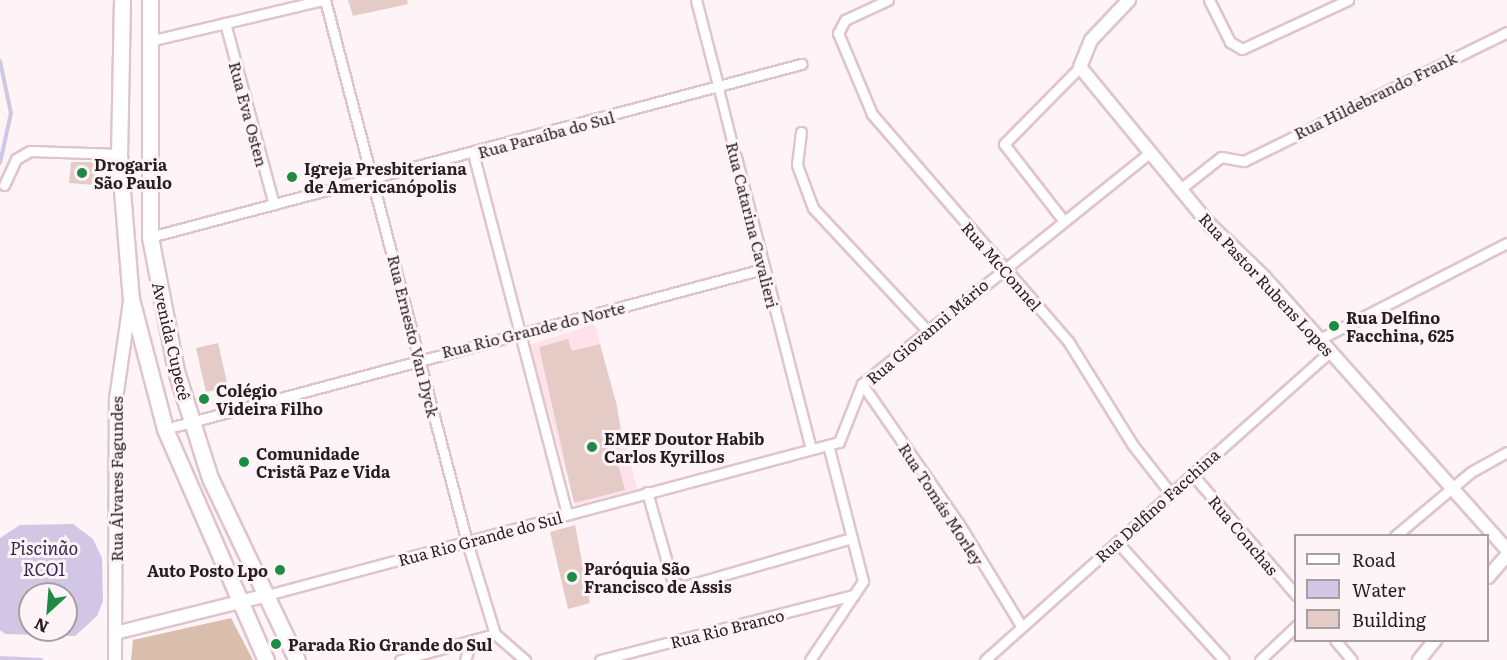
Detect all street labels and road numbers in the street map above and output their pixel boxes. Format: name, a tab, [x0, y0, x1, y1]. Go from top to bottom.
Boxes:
street label: Rua Hildebrando Frank	[1291, 47, 1459, 143]
street label: Rua Eva Osten	[226, 59, 272, 169]
street label: Rua Paraíba do Sul	[476, 107, 616, 161]
street label: Rua Catarina Cavalieri	[723, 140, 783, 310]
street label: Rua Pastor Rubens Lopes	[1196, 209, 1338, 359]
street label: Rua McConnel	[958, 218, 1046, 314]
street label: Rua Ernesto Van Dyck	[385, 253, 443, 419]
street label: Rua Giovanni Mário	[862, 274, 992, 388]
street label: Avenida Cupecê	[149, 280, 195, 402]
street label: Rua Rio Grande do Norte	[439, 297, 627, 361]
street label: Rua Álvares Fagundes	[106, 396, 126, 562]
street label: Rua Tomás Morley	[895, 439, 989, 569]
street label: Rua Delfino Facchina	[1091, 444, 1223, 566]
street label: Rua Conchas	[1205, 491, 1283, 579]
street label: Rua Rio Grande do Sul	[396, 507, 564, 569]
street label: Rua Rio Branco	[668, 605, 786, 651]

